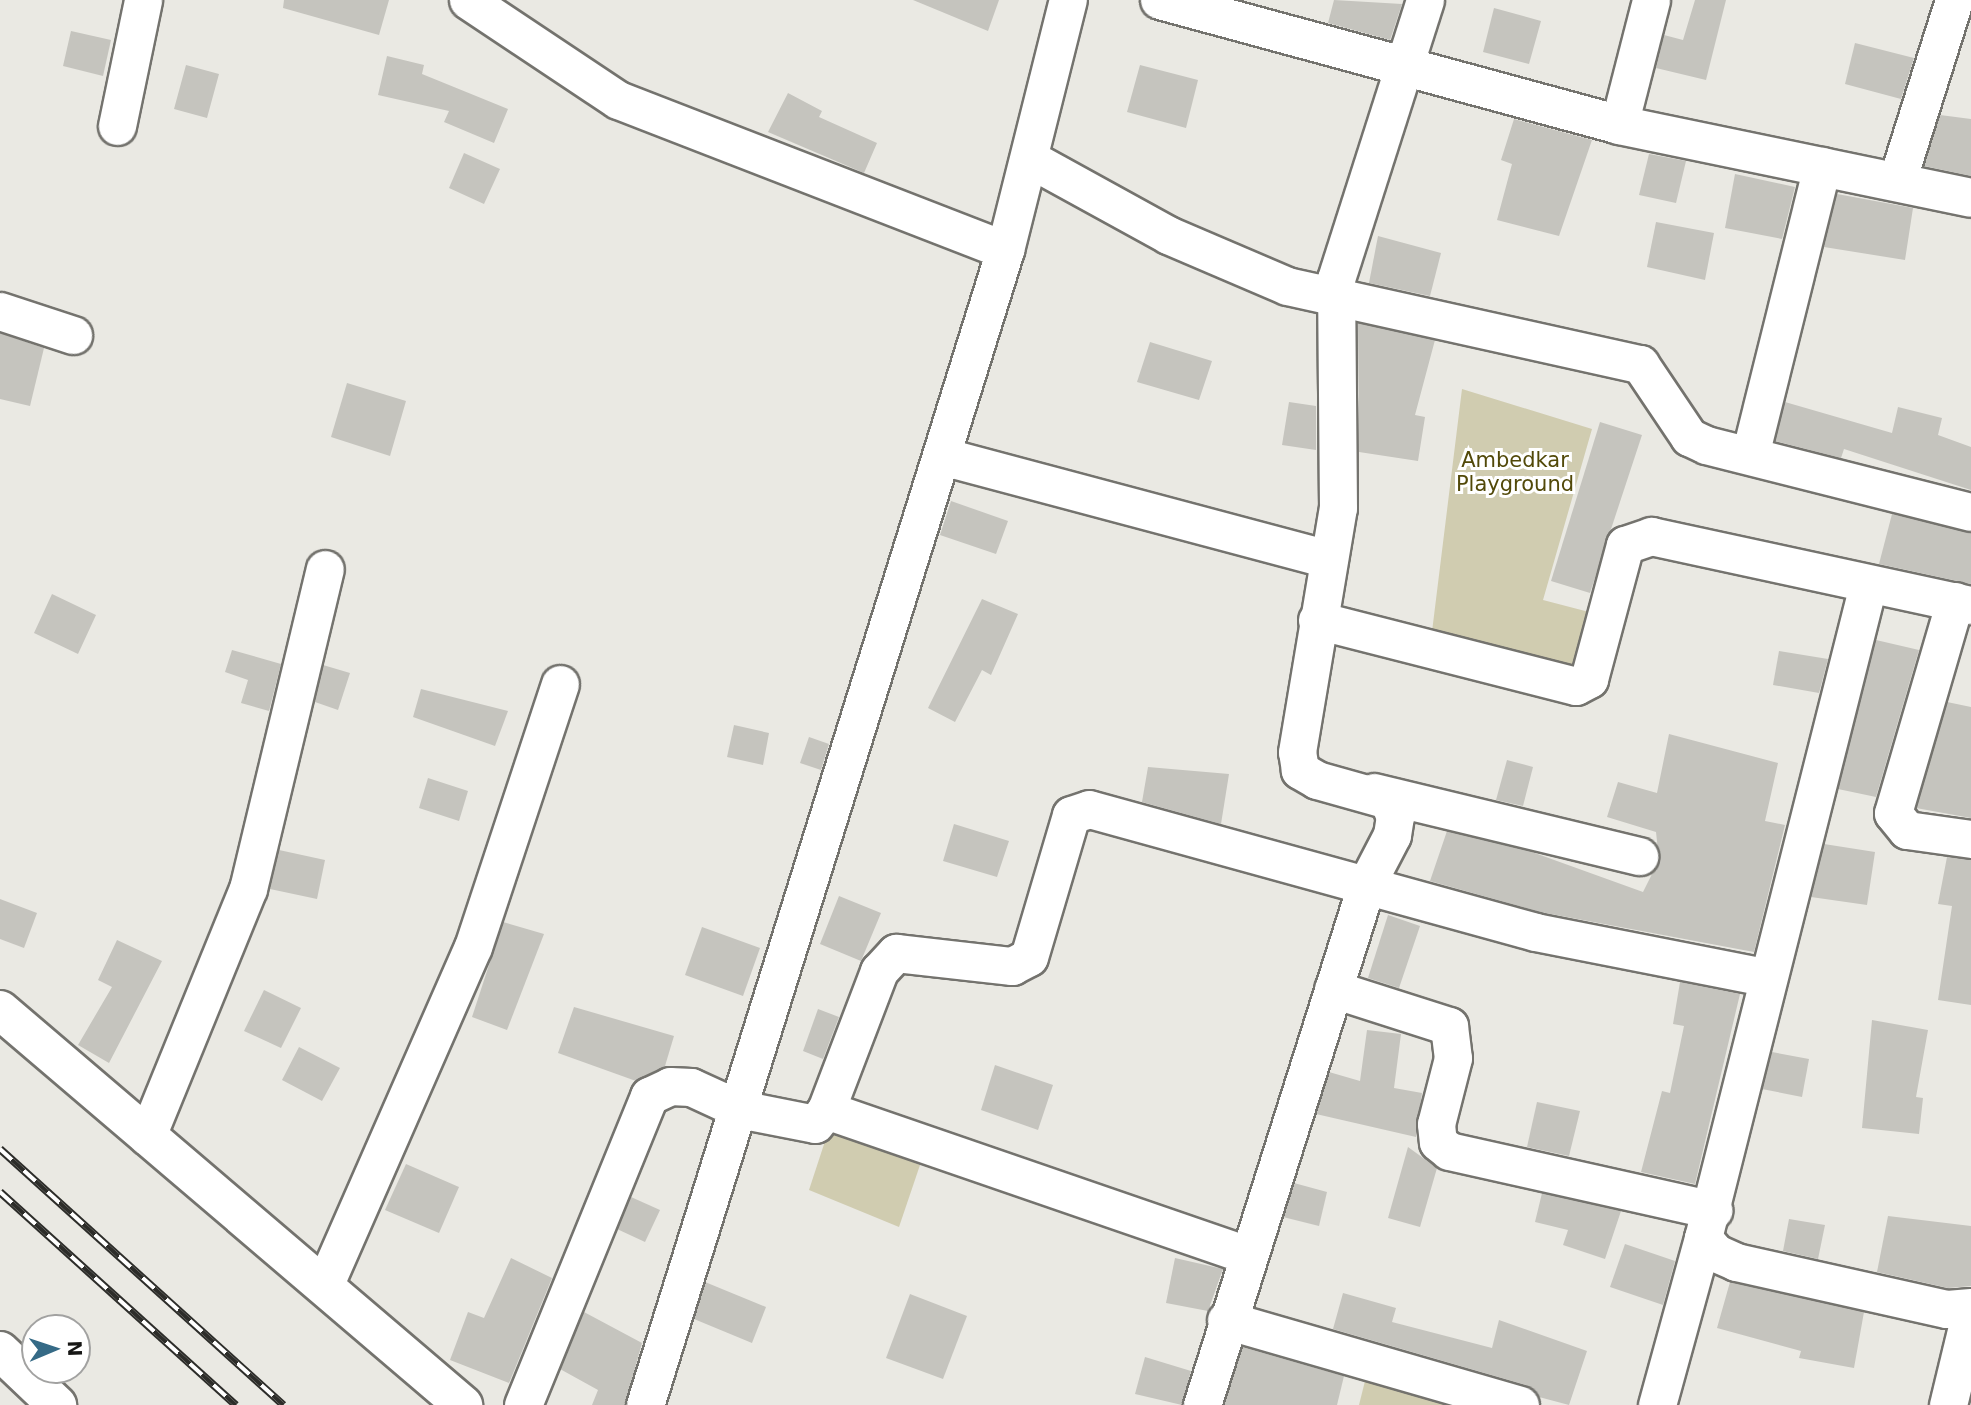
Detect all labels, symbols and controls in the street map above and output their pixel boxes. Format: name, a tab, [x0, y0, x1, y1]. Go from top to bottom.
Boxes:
park label: Ambedkar Playground	[1456, 447, 1574, 497]
north arrow	[21, 1314, 91, 1384]
text: N	[64, 1340, 86, 1357]

